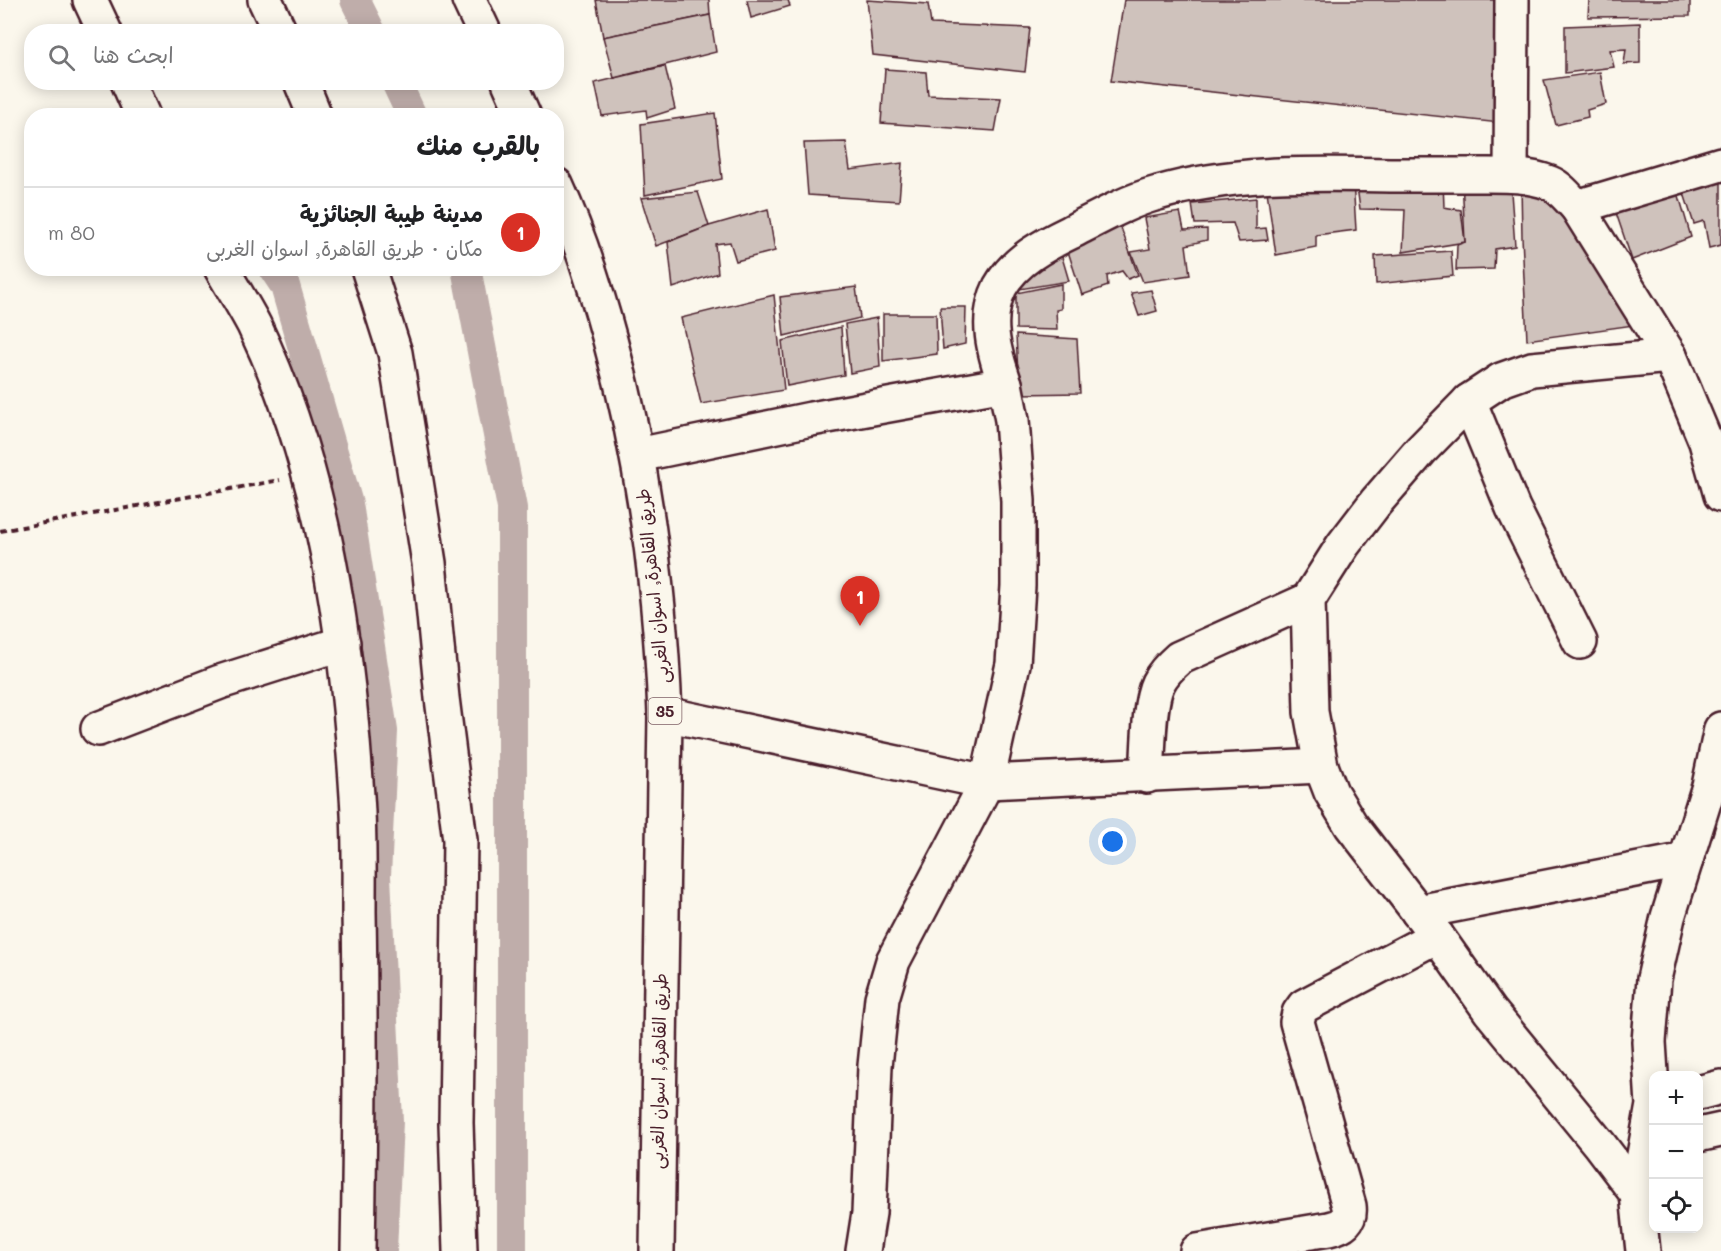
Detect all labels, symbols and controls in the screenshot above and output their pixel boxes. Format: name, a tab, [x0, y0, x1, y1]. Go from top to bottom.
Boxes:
search box	[24, 24, 564, 90]
text: ابحث هنا	[93, 40, 174, 69]
icon: search	[45, 41, 78, 74]
text: بالقرب منك	[417, 128, 540, 162]
text: مدينة طيبة الجنائزية	[300, 199, 483, 228]
text: 80 m	[48, 219, 95, 245]
text: 1	[516, 219, 525, 245]
text: مكان · طريق القاهرة, اسوان الغربى	[206, 235, 483, 261]
street label: طريق القاهرة, اسوان الغربى	[630, 487, 674, 685]
pin: 1	[840, 576, 880, 626]
road number: 35	[648, 698, 682, 724]
your location	[1098, 827, 1127, 856]
street label: طريق القاهرة, اسوان الغربى	[644, 973, 672, 1169]
map controls	[1649, 1071, 1703, 1233]
button: +	[1649, 1071, 1703, 1125]
button: −	[1649, 1125, 1703, 1179]
button: locate	[1649, 1179, 1703, 1233]

